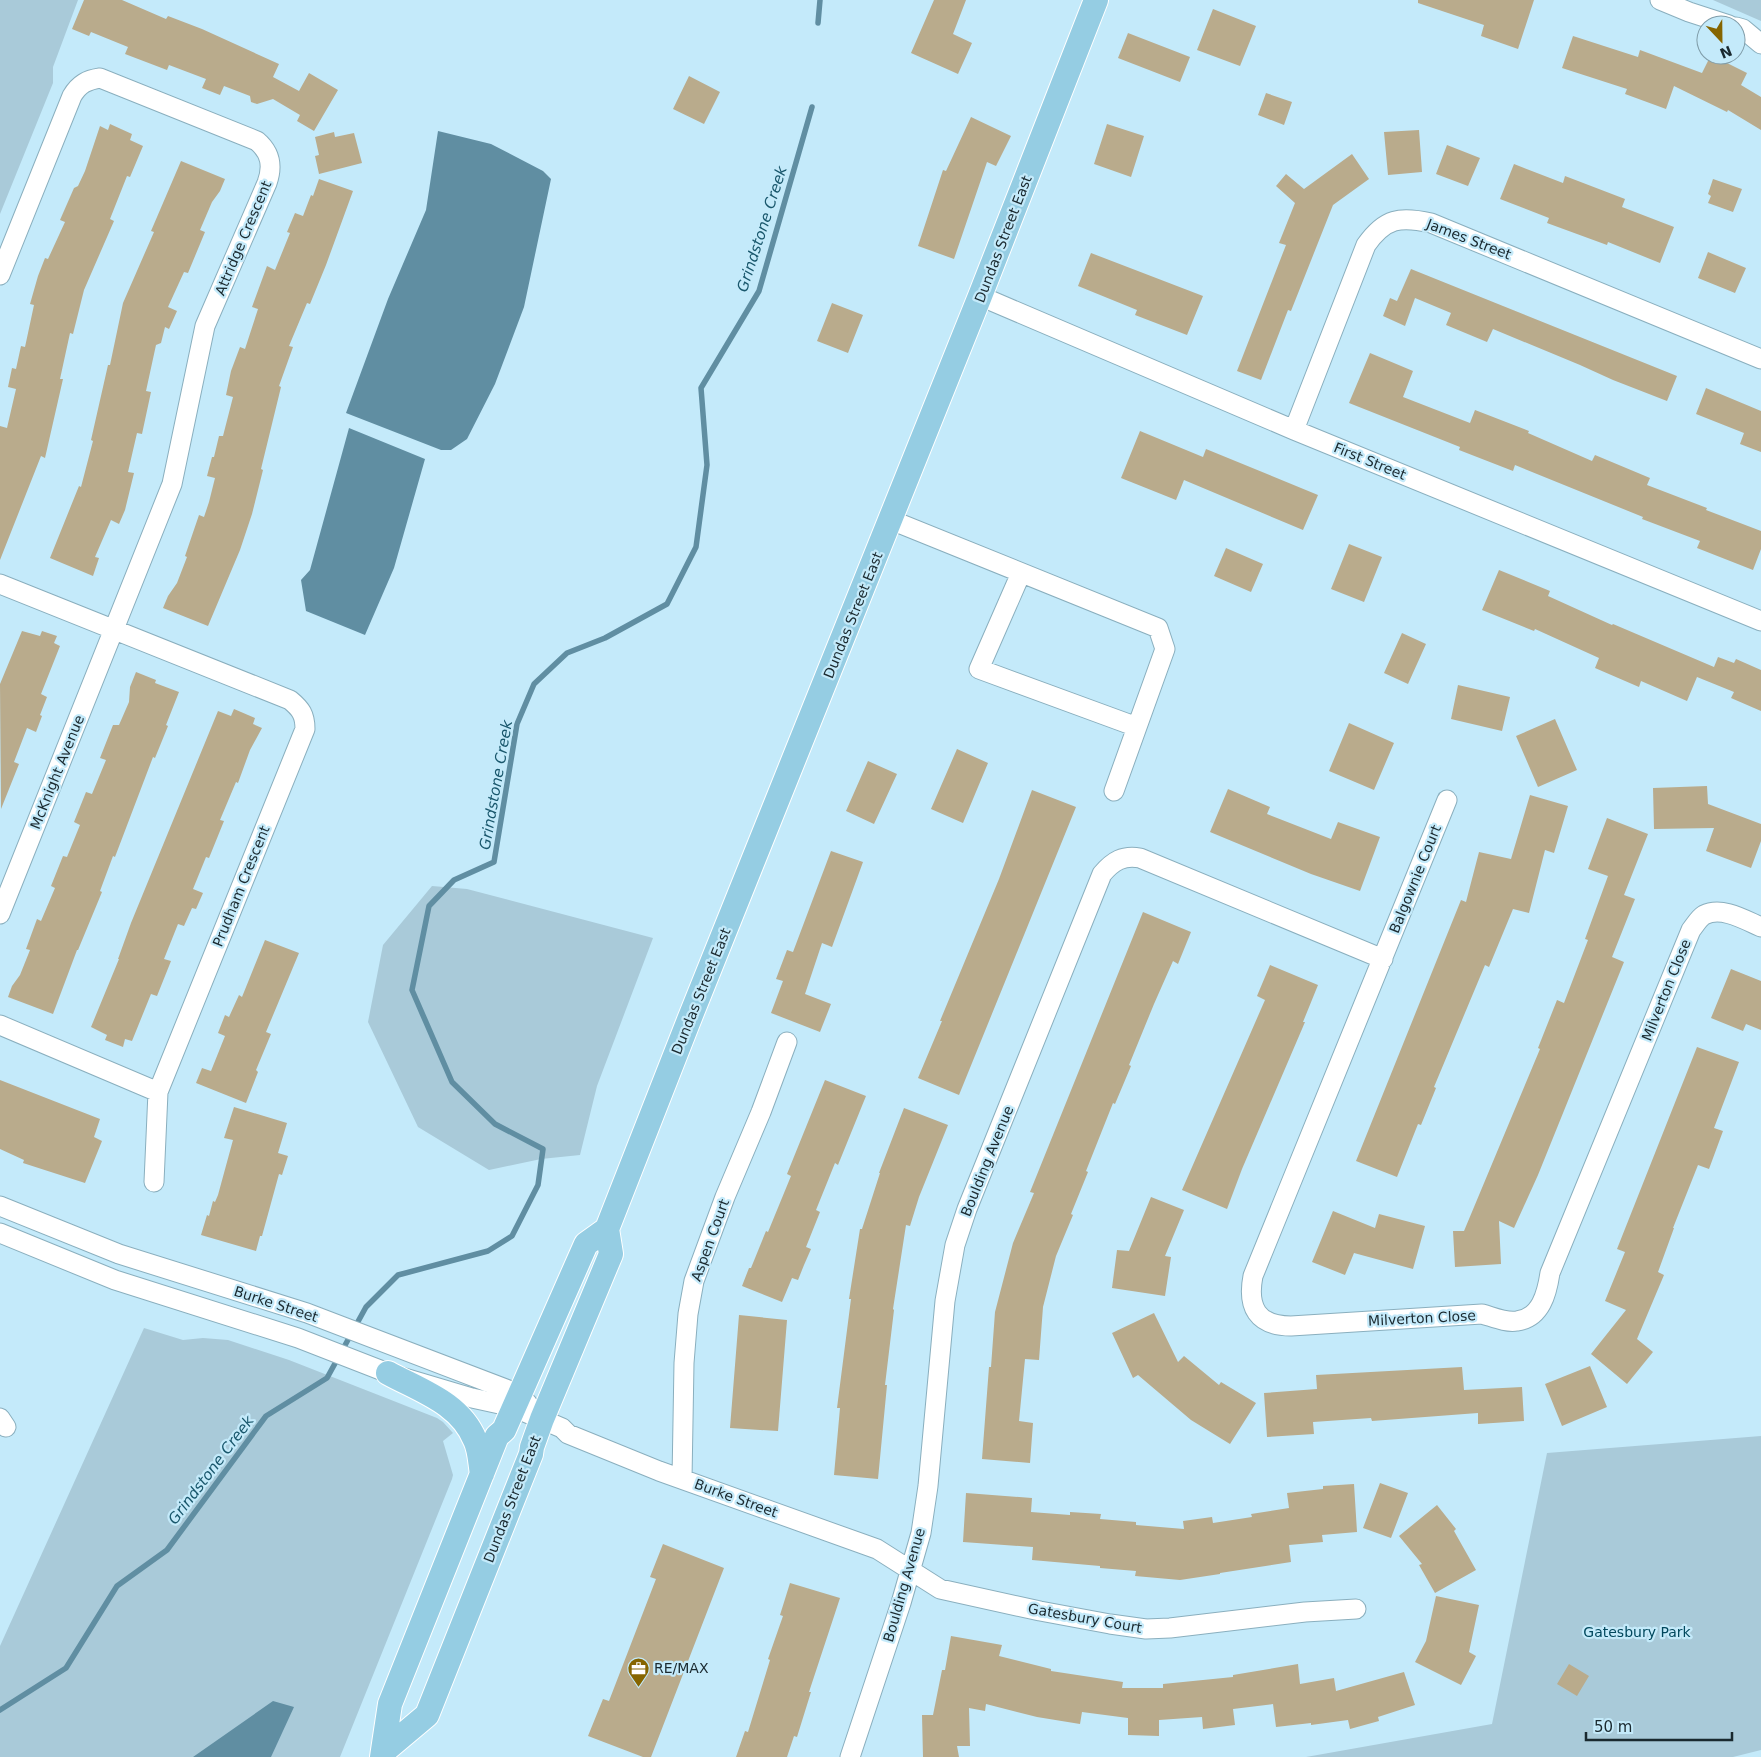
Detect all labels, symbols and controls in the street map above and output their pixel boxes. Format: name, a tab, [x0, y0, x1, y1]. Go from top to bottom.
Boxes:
north arrow	[1696, 15, 1746, 65]
text: N	[1717, 42, 1734, 62]
water label: Grindstone Creek	[733, 163, 791, 294]
street label: Dundas Street East	[971, 173, 1035, 305]
street label: Attridge Crescent	[212, 178, 275, 298]
street label: James Street	[1424, 215, 1514, 263]
street label: First Street	[1332, 439, 1409, 483]
street label: Dundas Street East	[820, 549, 886, 681]
street label: McKnight Avenue	[27, 713, 87, 831]
water label: Grindstone Creek	[476, 718, 516, 851]
street label: Balgownie Court	[1386, 822, 1444, 935]
street label: Prudham Crescent	[209, 823, 273, 949]
street label: Dundas Street East	[668, 925, 734, 1057]
street label: Milverton Close	[1638, 937, 1694, 1043]
street label: Boulding Avenue	[957, 1103, 1017, 1219]
street label: Aspen Court	[688, 1196, 732, 1283]
street label: Burke Street	[232, 1283, 321, 1325]
street label: Milverton Close	[1368, 1307, 1476, 1329]
water label: Grindstone Creek	[164, 1411, 258, 1528]
street label: Dundas Street East	[480, 1433, 544, 1565]
street label: Burke Street	[692, 1476, 780, 1521]
street label: Boulding Avenue	[880, 1526, 928, 1644]
street label: Gatesbury Court	[1027, 1600, 1144, 1636]
park label: Gatesbury Park	[1583, 1624, 1692, 1640]
office icon: RE/MAX	[626, 1656, 650, 1687]
place label: RE/MAX	[654, 1660, 709, 1676]
scale bar	[1586, 1710, 1732, 1742]
text: 50 m	[1594, 1718, 1632, 1736]

